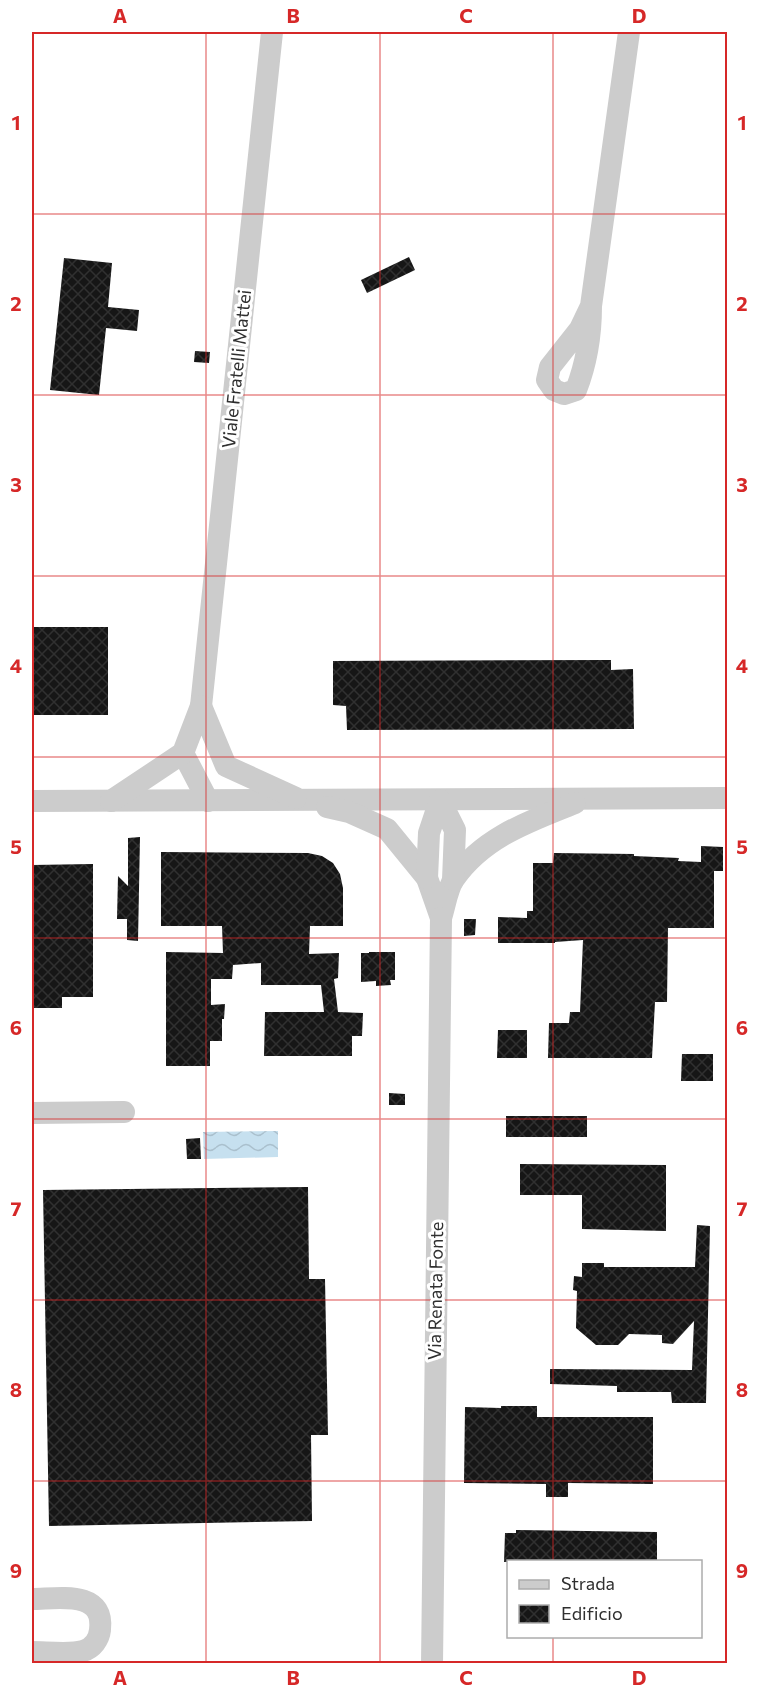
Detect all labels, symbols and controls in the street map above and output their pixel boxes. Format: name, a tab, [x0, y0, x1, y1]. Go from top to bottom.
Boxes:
text: A	[113, 3, 127, 27]
text: B	[286, 3, 300, 27]
text: C	[459, 3, 473, 27]
text: D	[632, 3, 646, 27]
text: 1	[11, 110, 21, 134]
text: 1	[737, 110, 747, 134]
street label: Viale Fratelli Mattei	[217, 288, 255, 449]
text: 2	[10, 291, 22, 315]
text: 2	[736, 291, 748, 315]
text: 3	[10, 472, 22, 496]
text: 3	[736, 472, 748, 496]
text: 4	[10, 653, 22, 677]
text: 4	[736, 653, 748, 677]
text: 5	[10, 834, 22, 858]
text: 5	[736, 834, 748, 858]
text: 6	[10, 1015, 22, 1039]
text: 6	[736, 1015, 748, 1039]
text: 7	[11, 1196, 22, 1220]
text: 7	[737, 1196, 748, 1220]
street label: Via Renata Fonte	[423, 1222, 447, 1360]
text: 8	[10, 1377, 22, 1401]
text: 8	[736, 1377, 748, 1401]
text: 9	[10, 1558, 22, 1582]
text: 9	[736, 1558, 748, 1582]
legend	[507, 1560, 702, 1638]
text: Strada	[561, 1572, 615, 1594]
text: Edificio	[561, 1602, 623, 1624]
text: A	[113, 1665, 127, 1689]
text: B	[286, 1665, 300, 1689]
text: C	[459, 1665, 473, 1689]
text: D	[632, 1665, 646, 1689]

